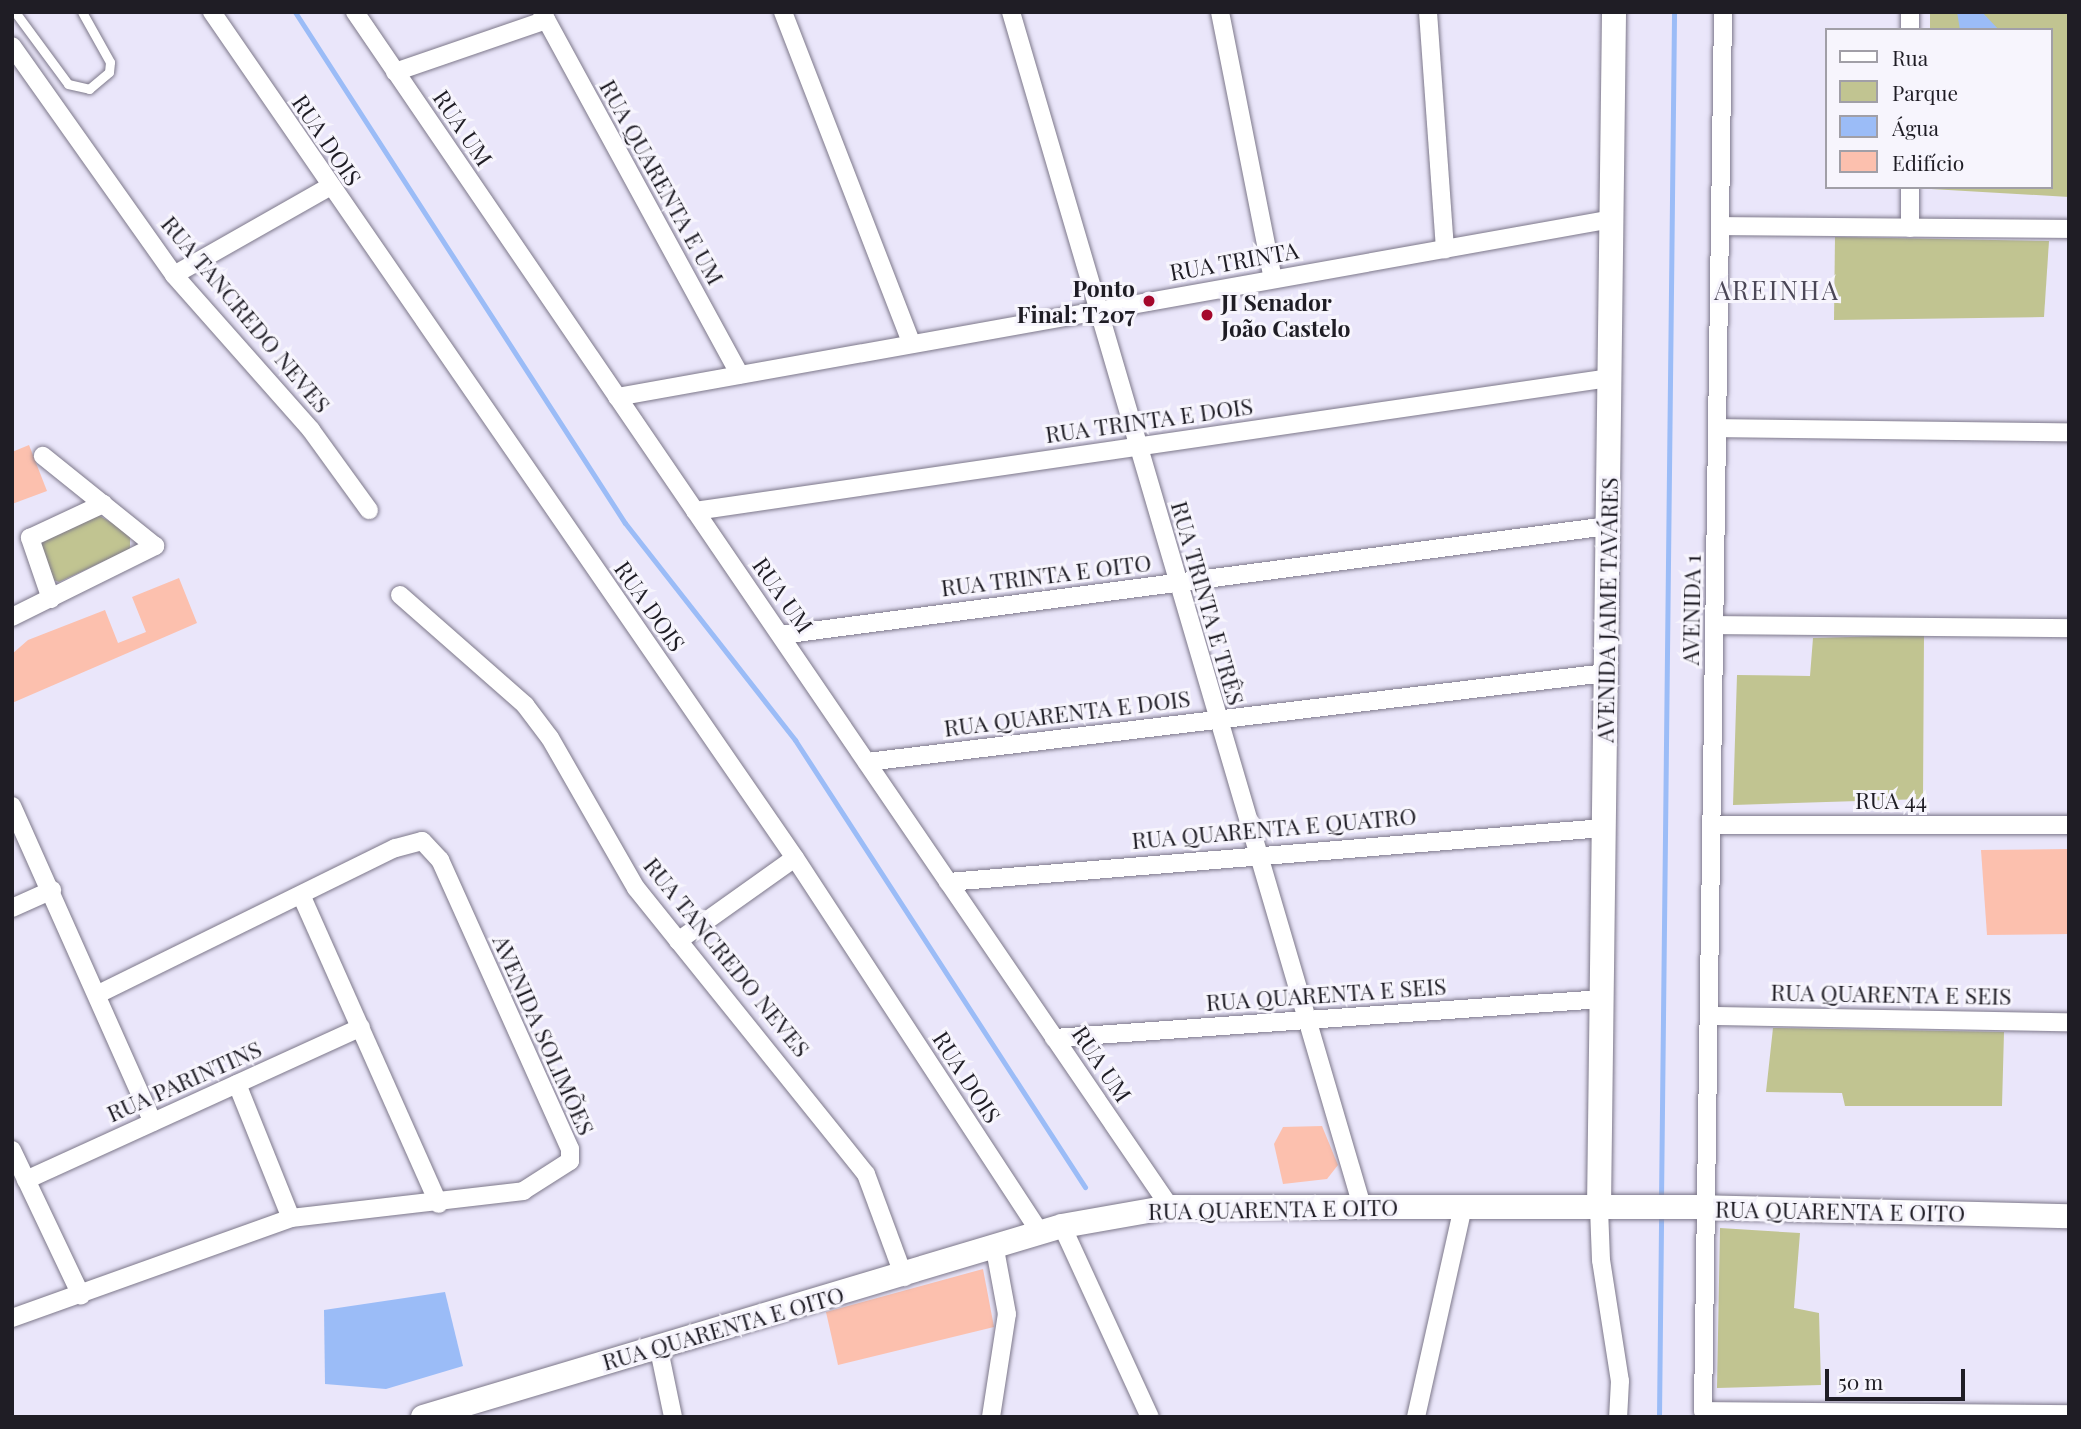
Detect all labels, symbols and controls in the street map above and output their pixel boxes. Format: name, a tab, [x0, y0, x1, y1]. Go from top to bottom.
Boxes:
legend	[1826, 28, 2053, 189]
text: Rua	[1892, 43, 1928, 71]
street label: RUA QUARENTA E UM	[594, 75, 730, 289]
text: Parque	[1892, 78, 1958, 106]
street label: RUA UM	[428, 85, 498, 171]
street label: RUA DOIS	[287, 89, 367, 191]
text: Água	[1892, 113, 1939, 141]
text: Edifício	[1892, 148, 1964, 176]
street label: RUA TANCREDO NEVES	[156, 210, 336, 418]
street label: RUA TRINTA	[1167, 236, 1301, 286]
place label: Ponto Final: T207	[1016, 274, 1135, 328]
district label: AREINHA	[1715, 274, 1839, 306]
place label: JI Senador João Castelo	[1221, 288, 1350, 342]
marker: Ponto Final: T207	[1141, 293, 1157, 309]
marker: JI Senador João Castelo	[1199, 307, 1215, 323]
street label: RUA TRINTA E DOIS	[1043, 392, 1255, 448]
street label: AVENIDA JAIME TAVÁRES	[1591, 477, 1623, 743]
street label: RUA TRINTA E TRÊS	[1166, 497, 1250, 709]
street label: RUA TRINTA E OITO	[939, 548, 1153, 602]
street label: RUA UM	[747, 552, 819, 638]
street label: AVENIDA 1	[1676, 554, 1706, 666]
street label: RUA DOIS	[609, 556, 691, 656]
street label: RUA QUARENTA E DOIS	[942, 684, 1192, 742]
street label: RUA 44	[1855, 786, 1927, 814]
street label: RUA QUARENTA E QUATRO	[1130, 802, 1418, 854]
street label: RUA TANCREDO NEVES	[638, 852, 816, 1062]
street label: AVENIDA SOLIMÕES	[487, 931, 601, 1139]
street label: RUA QUARENTA E SEIS	[1205, 972, 1447, 1016]
street label: RUA QUARENTA E SEIS	[1770, 978, 2012, 1010]
street label: RUA UM	[1067, 1021, 1137, 1107]
street label: RUA DOIS	[927, 1026, 1007, 1128]
street label: RUA PARINTINS	[102, 1035, 266, 1127]
street label: RUA QUARENTA E OITO	[1148, 1193, 1398, 1225]
street label: RUA QUARENTA E OITO	[1715, 1195, 1965, 1227]
street label: RUA QUARENTA E OITO	[599, 1280, 847, 1376]
scale bar	[1829, 1356, 1969, 1400]
text: 50 m	[1838, 1367, 1883, 1395]

